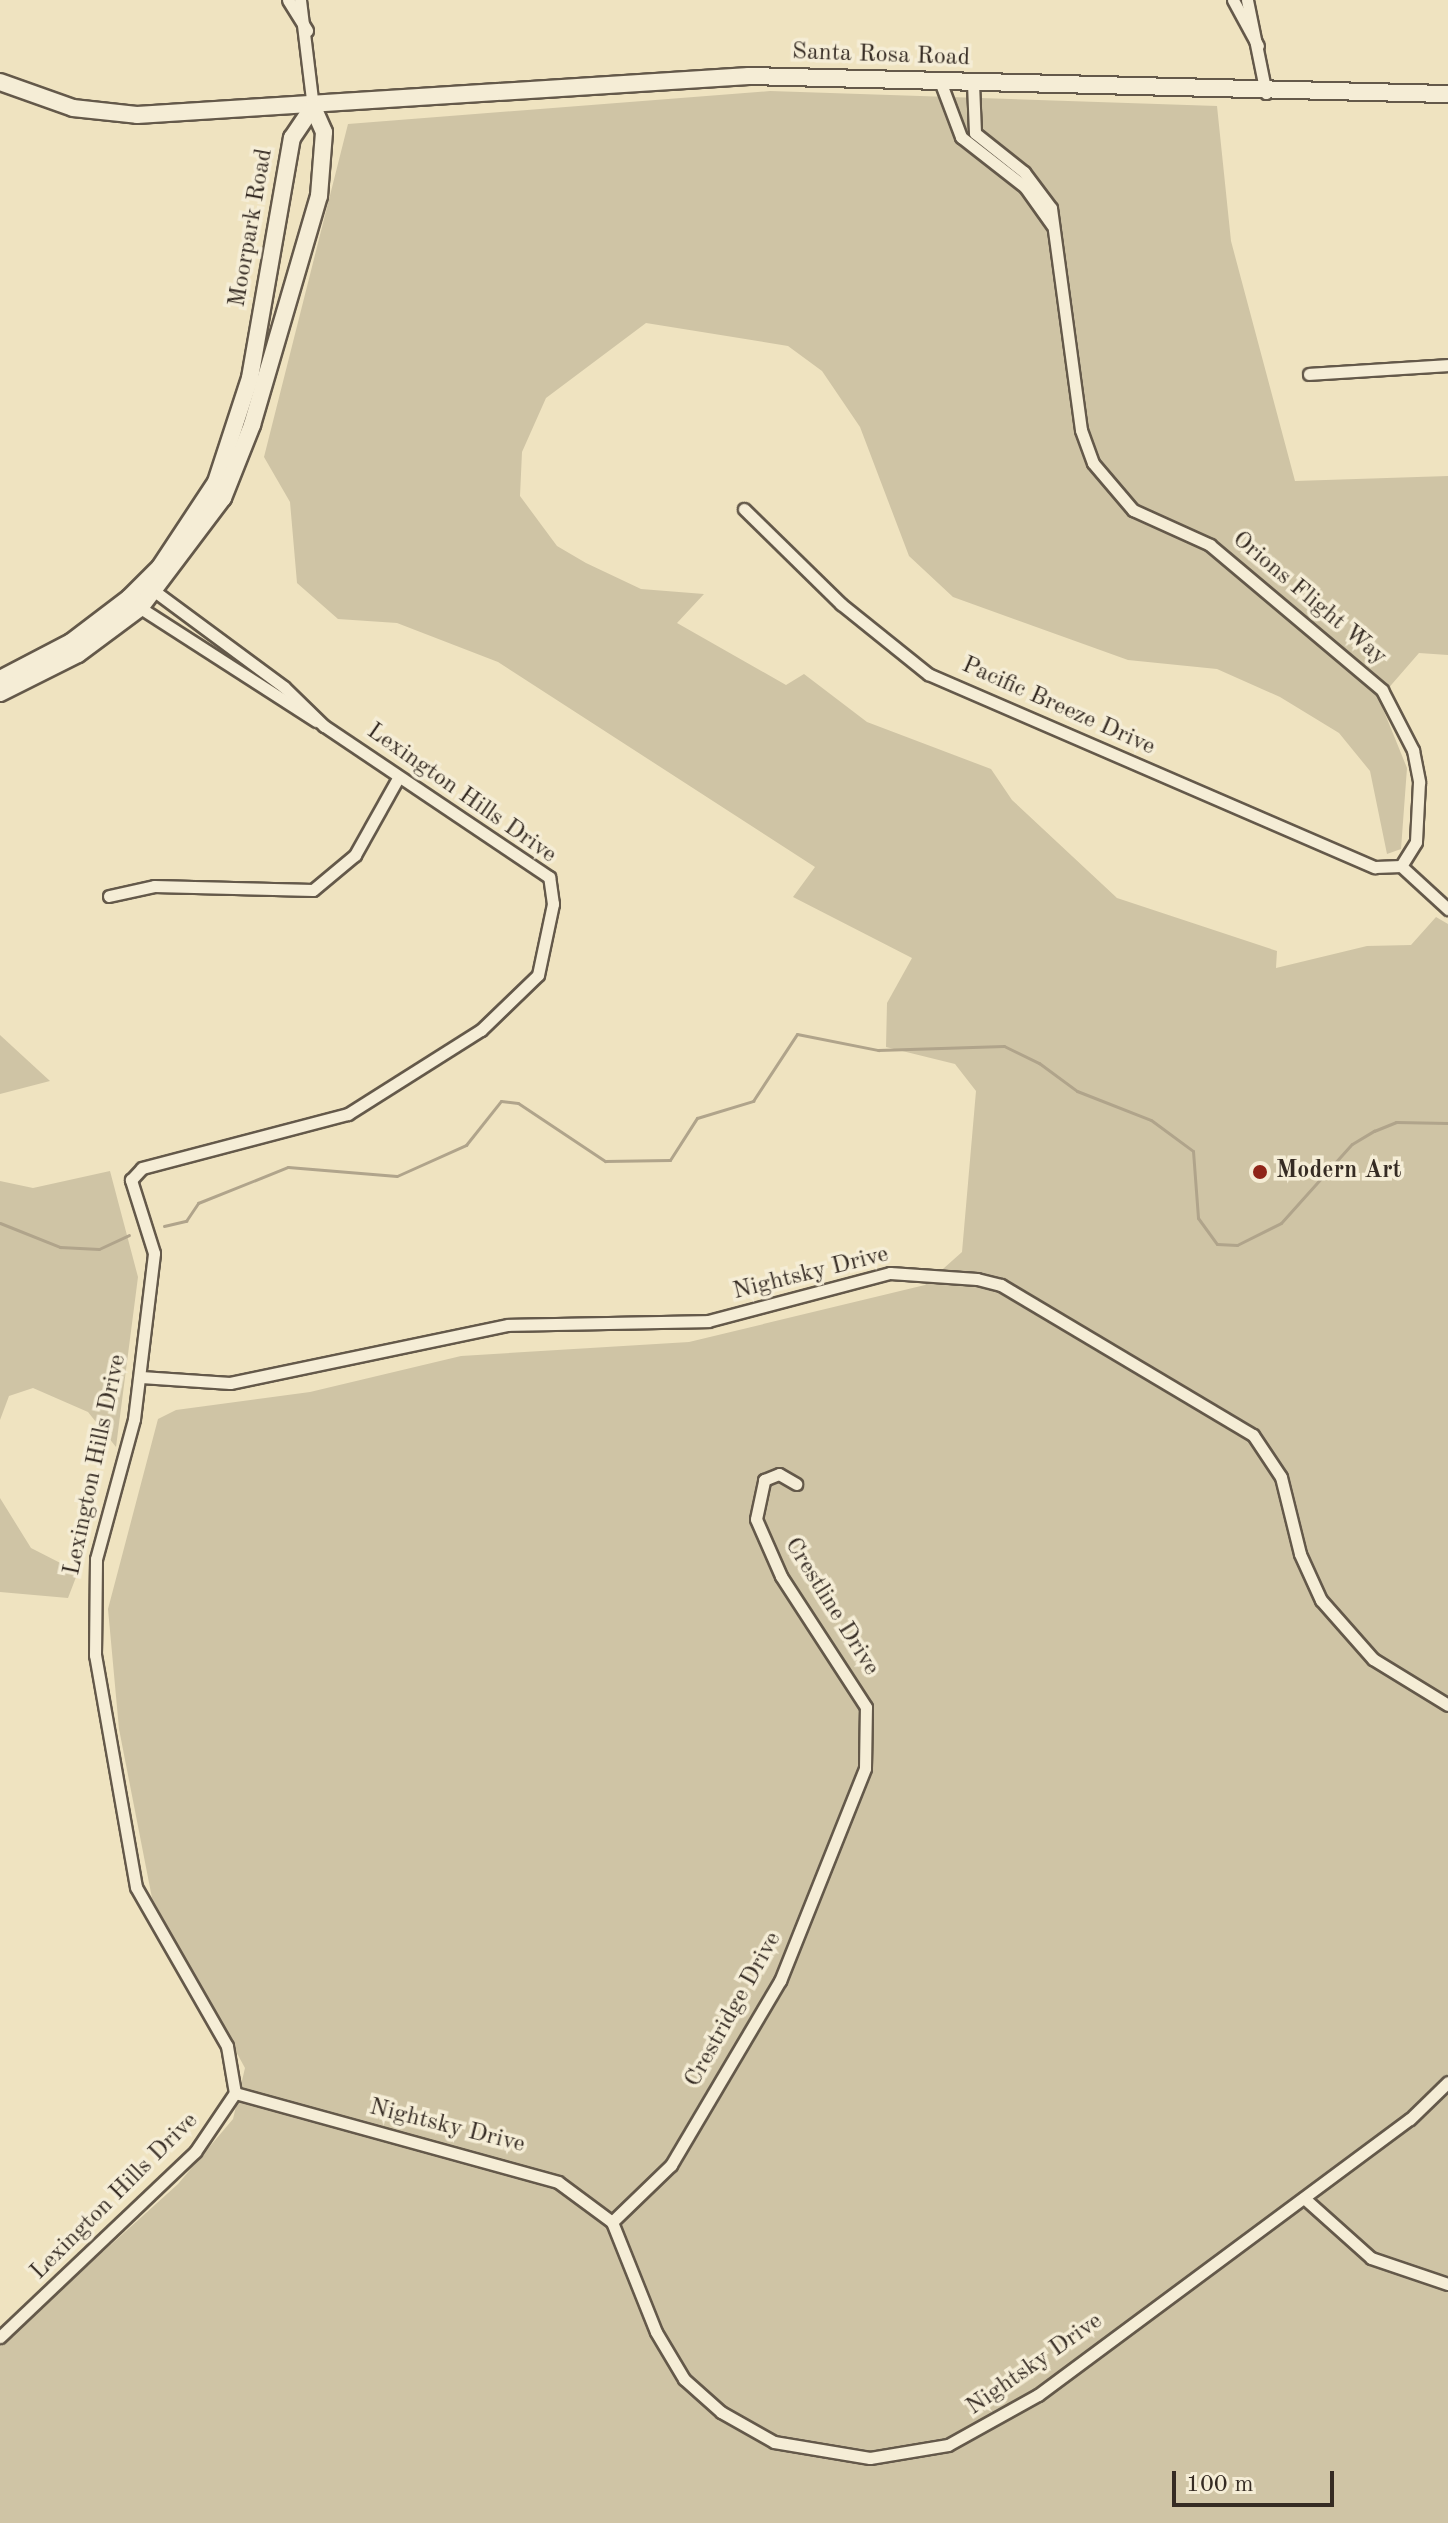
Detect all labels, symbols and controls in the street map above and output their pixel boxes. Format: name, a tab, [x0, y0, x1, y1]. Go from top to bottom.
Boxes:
street label: Santa Rosa Road	[791, 38, 971, 74]
street label: Moorpark Road	[224, 146, 280, 310]
street label: Orions Flight Way	[1226, 526, 1392, 672]
street label: Pacific Breeze Drive	[957, 651, 1159, 763]
street label: Lexington Hills Drive	[361, 718, 561, 870]
place label: Modern Art	[1276, 1158, 1401, 1186]
marker: Modern Art	[1251, 1163, 1269, 1181]
street label: Nightsky Drive	[730, 1241, 892, 1307]
street label: Lexington Hills Drive	[59, 1352, 133, 1578]
street label: Crestline Drive	[777, 1533, 885, 1681]
street label: Crestridge Drive	[679, 1927, 789, 2093]
street label: Nightsky Drive	[366, 2094, 528, 2160]
street label: Lexington Hills Drive	[25, 2107, 205, 2287]
street label: Nightsky Drive	[961, 2308, 1109, 2422]
scale bar	[1176, 2455, 1338, 2505]
text: 100 m	[1186, 2473, 1254, 2497]

